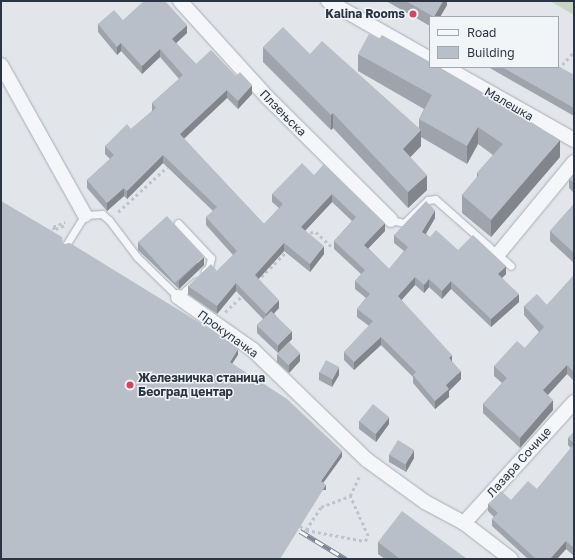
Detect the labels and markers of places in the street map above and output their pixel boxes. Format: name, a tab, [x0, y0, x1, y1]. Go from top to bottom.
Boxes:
place label: Kalina Rooms	[325, 7, 405, 21]
marker: Kalina Rooms	[408, 9, 418, 19]
place label: Железничка станица Београд центар	[138, 371, 265, 399]
marker: Железничка станица Београд центар	[125, 380, 135, 390]

